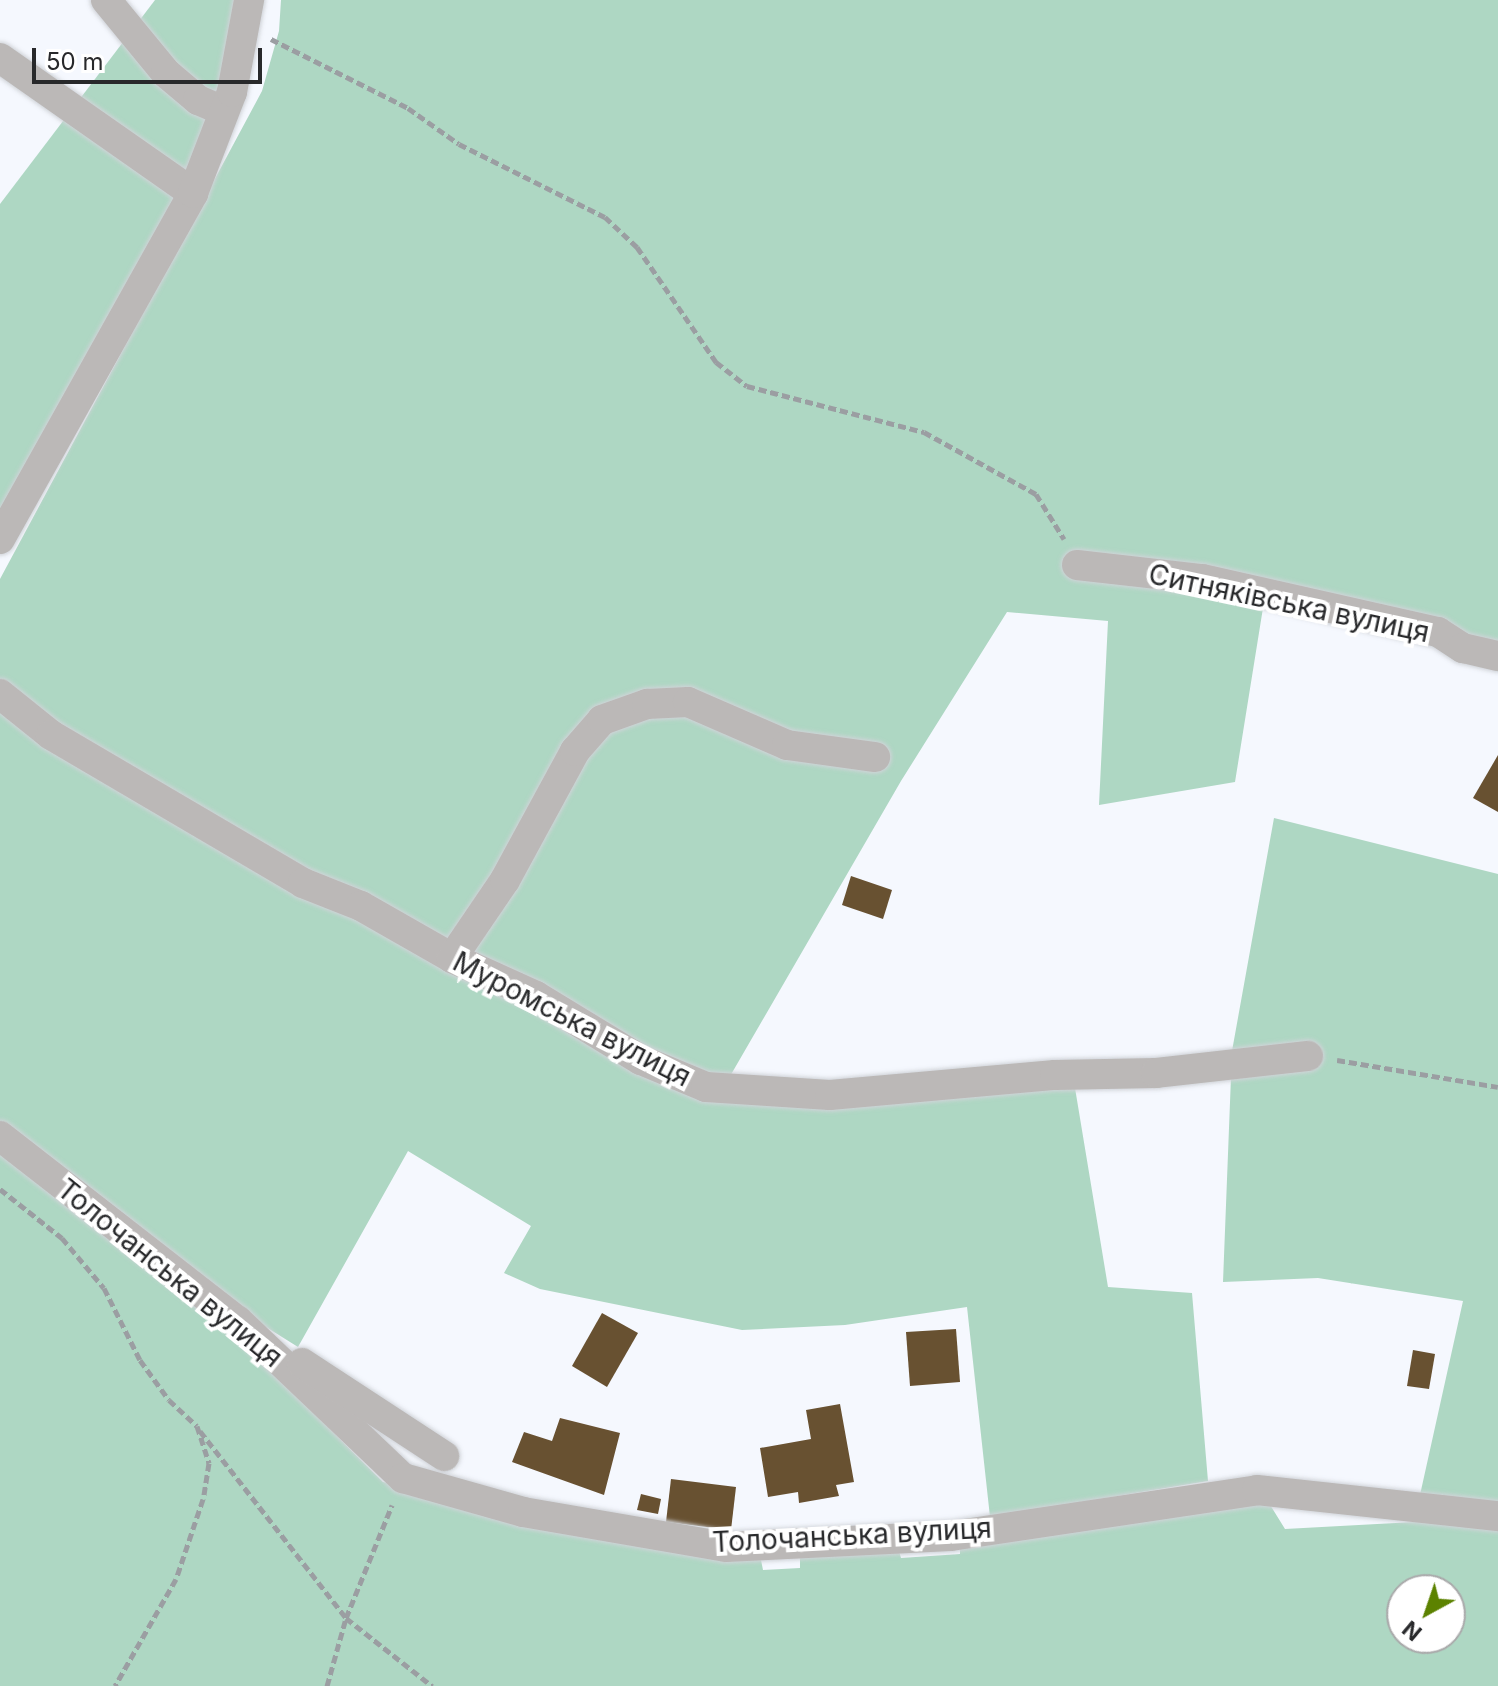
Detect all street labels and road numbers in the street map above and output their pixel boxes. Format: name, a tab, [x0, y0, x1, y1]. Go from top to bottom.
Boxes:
street label: Ситняківська вулиця	[1146, 557, 1432, 649]
street label: Муромська вулиця	[448, 945, 696, 1093]
street label: Толочанська вулиця	[51, 1172, 289, 1374]
street label: Толочанська вулиця	[711, 1511, 993, 1559]

